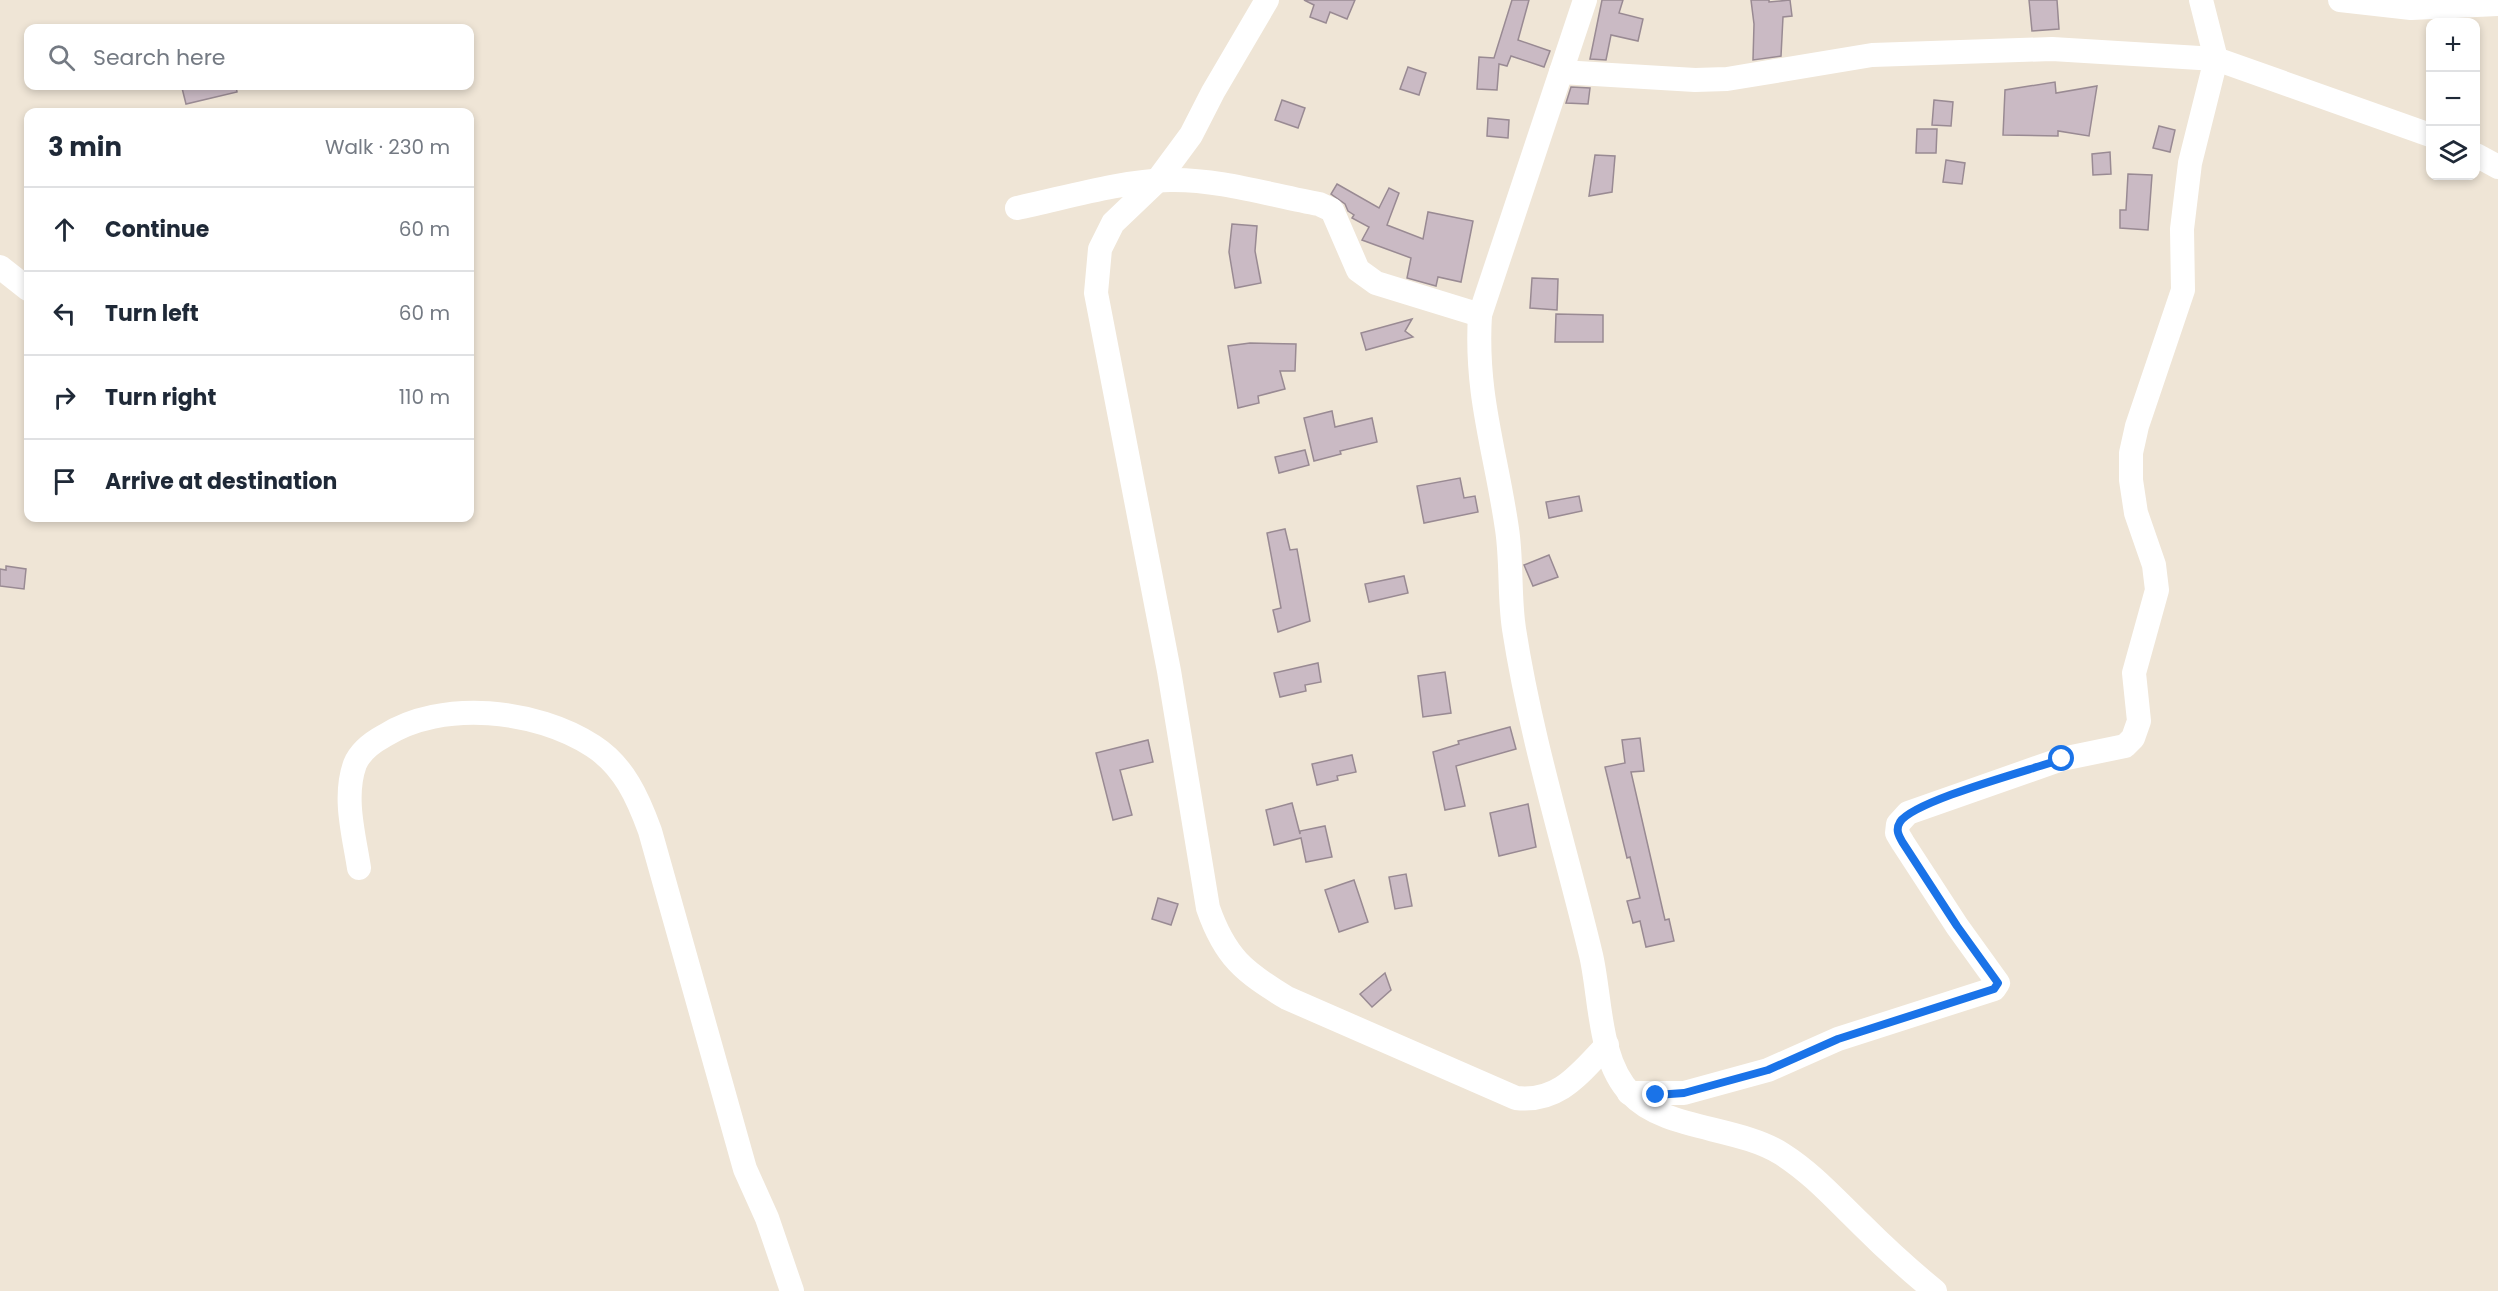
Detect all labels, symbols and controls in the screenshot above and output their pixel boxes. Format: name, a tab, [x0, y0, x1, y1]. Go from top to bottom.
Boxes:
map controls	[2426, 18, 2480, 180]
button: +	[2426, 18, 2480, 72]
search box	[24, 24, 474, 90]
icon: search	[45, 41, 78, 74]
text: Search here	[93, 42, 226, 73]
button: −	[2426, 72, 2480, 126]
button: layers	[2426, 126, 2480, 180]
text: 3 min	[48, 129, 122, 165]
text: Walk · 230 m	[325, 133, 450, 161]
icon: ahead	[48, 213, 81, 246]
text: Continue	[105, 214, 209, 245]
text: 60 m	[399, 215, 450, 243]
icon: left	[48, 297, 81, 330]
text: Turn left	[105, 298, 199, 329]
text: 60 m	[399, 299, 450, 327]
icon: right	[48, 381, 81, 414]
text: Turn right	[105, 382, 216, 413]
text: 110 m	[399, 383, 450, 411]
icon: arrive	[48, 465, 81, 498]
text: Arrive at destination	[105, 466, 337, 497]
route start	[2048, 745, 2074, 771]
route end	[1642, 1081, 1668, 1107]

